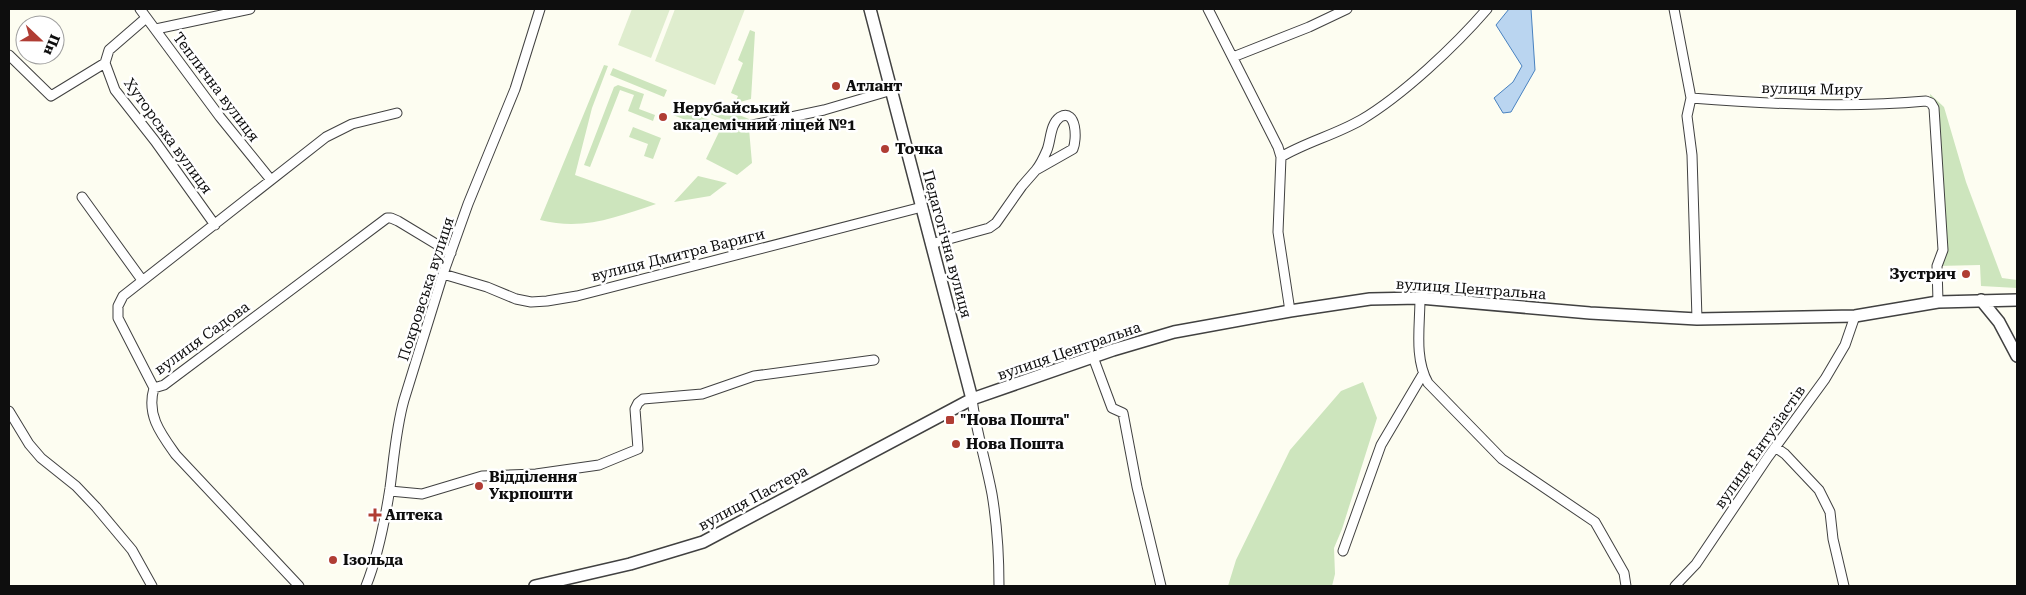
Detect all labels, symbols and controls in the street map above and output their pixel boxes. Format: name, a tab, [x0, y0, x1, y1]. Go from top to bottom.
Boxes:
north arrow	[15, 15, 65, 65]
street label: Теплична вулиця	[169, 29, 263, 145]
text: Пн	[41, 32, 63, 58]
street label: Хуторська вулиця	[120, 75, 216, 197]
place label: Атлант	[846, 77, 902, 95]
street label: вулиця Миру	[1761, 79, 1863, 99]
marker: Атлант	[830, 80, 842, 92]
place label: Нерубайський академічний ліцей №1	[673, 99, 856, 134]
marker: Нерубайський академічний ліцей №1	[657, 111, 669, 123]
place label: Точка	[895, 140, 943, 158]
marker: Точка	[879, 143, 891, 155]
street label: Педагогічна вулиця	[919, 168, 975, 320]
street label: Покровська вулиця	[394, 215, 458, 363]
street label: вулиця Дмитра Вариги	[589, 225, 767, 285]
place label: Зустрич	[1889, 265, 1956, 283]
marker: Зустрич	[1960, 268, 1972, 280]
street label: вулиця Центральна	[1395, 275, 1547, 303]
street label: вулиця Садова	[151, 298, 253, 378]
street label: вулиця Центральна	[995, 318, 1143, 384]
street label: вулиця Ентузіастів	[1711, 382, 1809, 512]
place label: "Нова Пошта"	[960, 411, 1070, 429]
marker: "Нова Пошта"	[944, 414, 956, 426]
place label: Нова Пошта	[966, 435, 1064, 453]
marker: Нова Пошта	[950, 438, 962, 450]
street label: вулиця Пастера	[695, 462, 811, 534]
place label: Відділення Укрпошти	[489, 468, 578, 503]
marker: Відділення Укрпошти	[473, 480, 485, 492]
place label: Аптека	[385, 506, 443, 524]
marker: Аптека	[369, 509, 381, 521]
place label: Ізольда	[343, 551, 403, 569]
marker: Ізольда	[327, 554, 339, 566]

